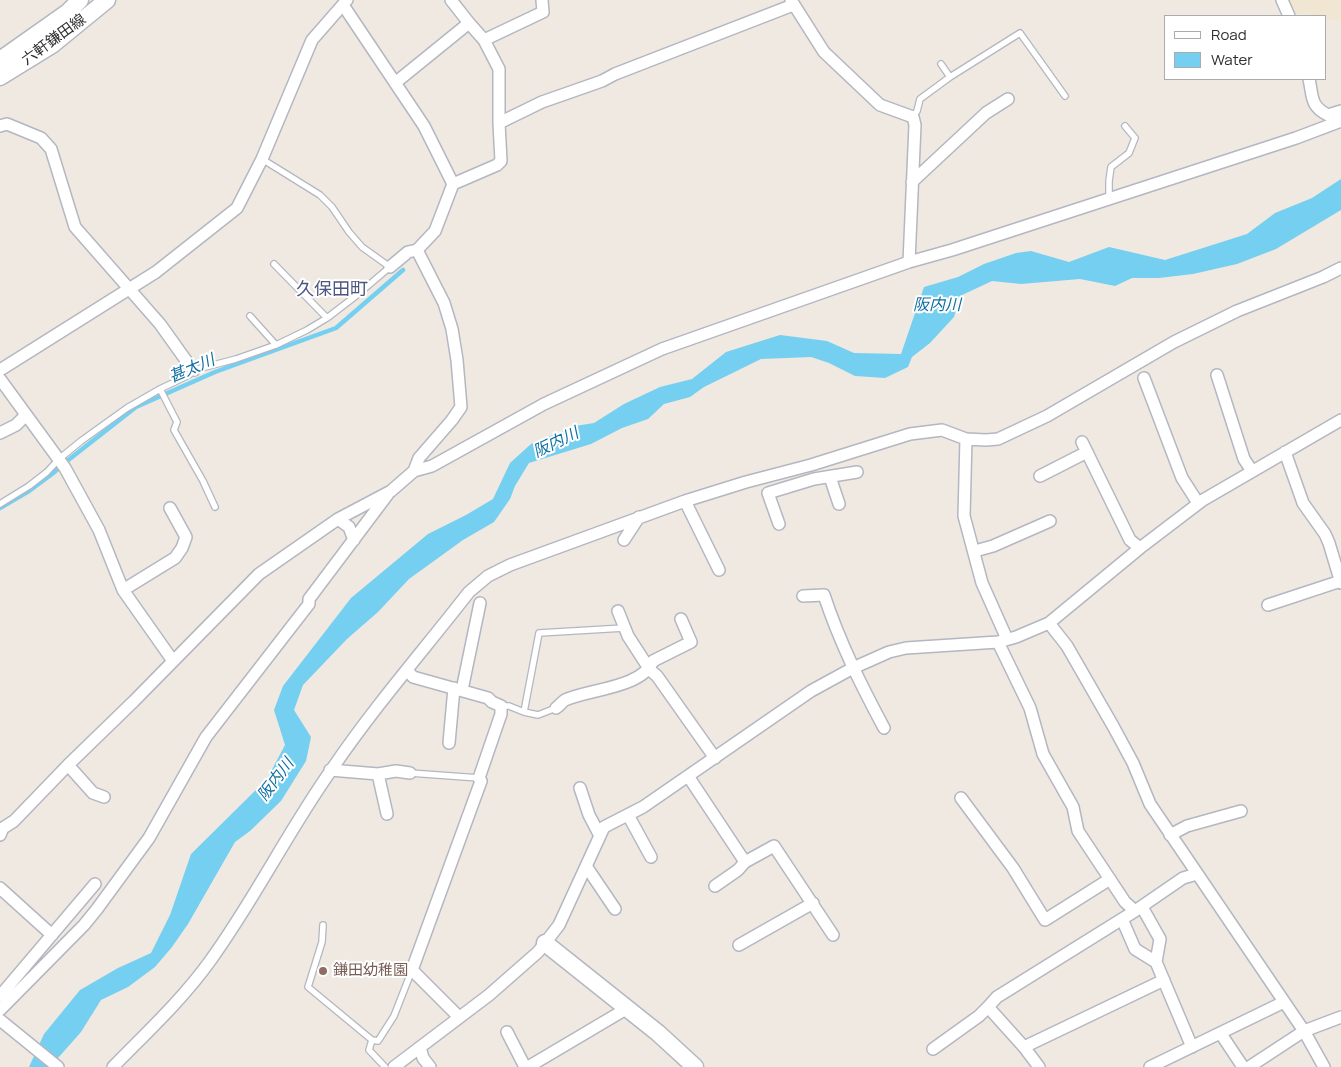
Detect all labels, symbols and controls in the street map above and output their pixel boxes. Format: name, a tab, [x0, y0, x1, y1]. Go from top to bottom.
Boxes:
street label: 六軒鎌田線	[18, 11, 90, 69]
legend	[1164, 15, 1326, 80]
text: Road	[1211, 24, 1247, 45]
text: Water	[1211, 49, 1253, 70]
district label: 久保田町	[296, 279, 368, 301]
water label: 阪内川	[913, 296, 961, 316]
water label: 甚太川	[166, 351, 218, 387]
water label: 阪内川	[530, 424, 582, 462]
water label: 阪内川	[254, 755, 298, 805]
place label: 鎌田幼稚園	[333, 962, 408, 980]
marker: 鎌田幼稚園	[317, 965, 329, 977]

